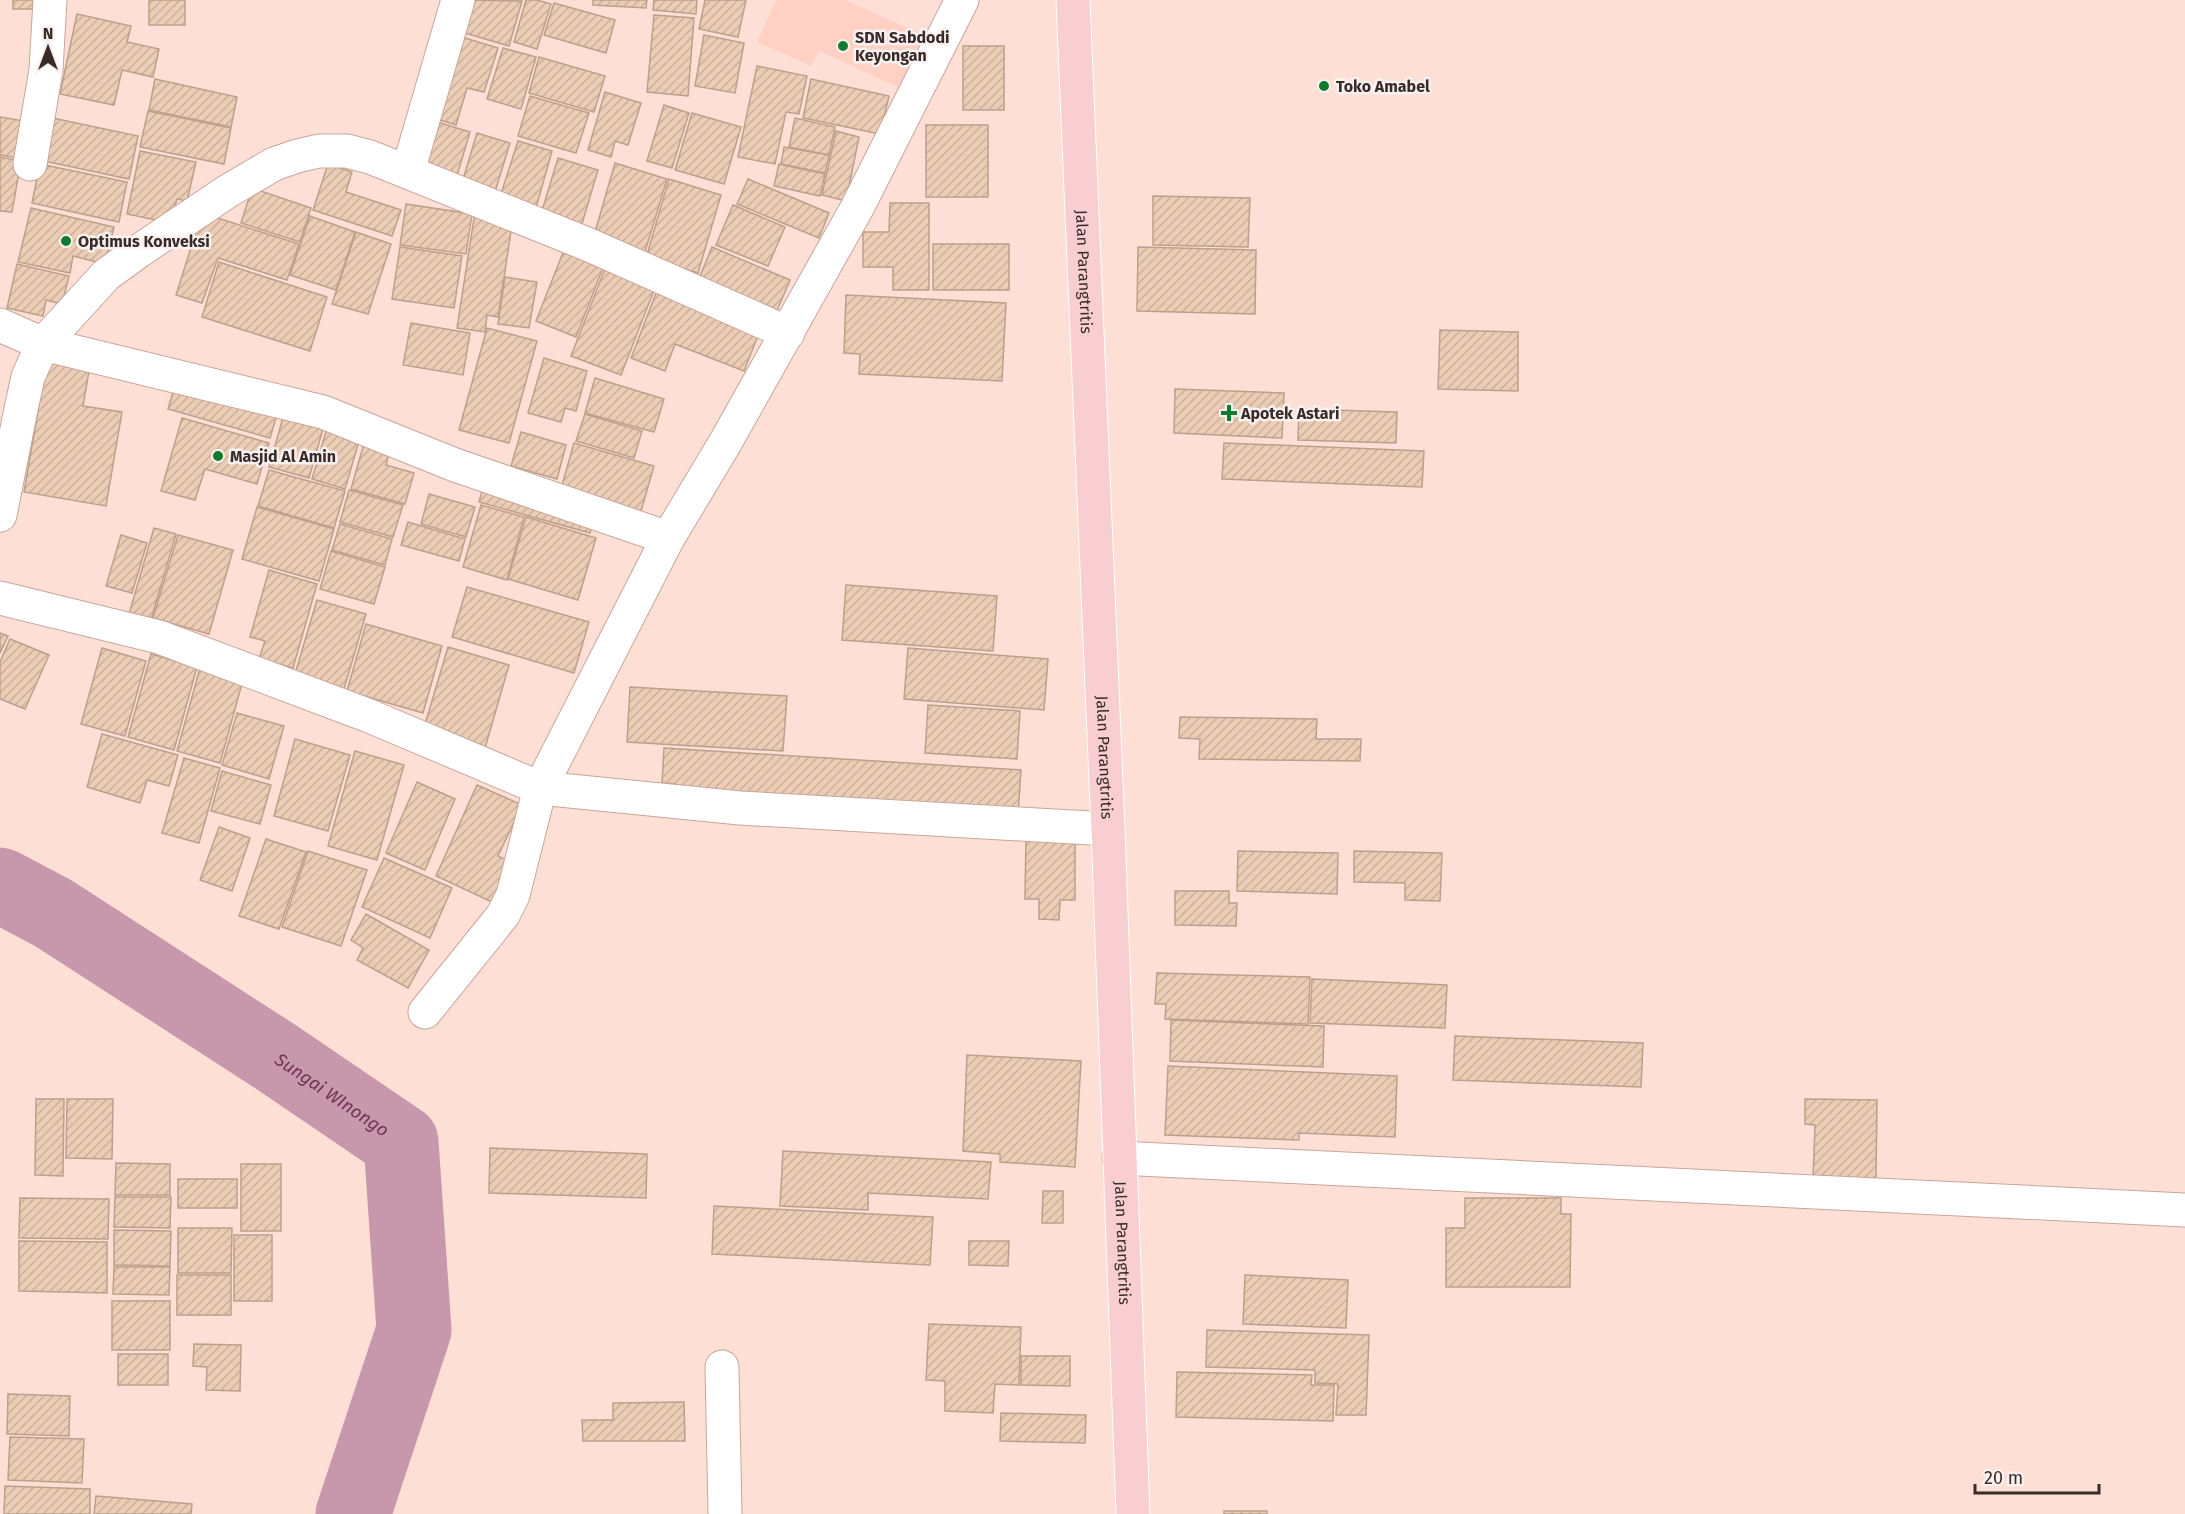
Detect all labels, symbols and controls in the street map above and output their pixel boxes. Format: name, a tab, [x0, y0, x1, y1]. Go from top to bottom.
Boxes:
north arrow	[18, 18, 78, 78]
text: N	[43, 24, 53, 43]
place label: SDN Sabdodi Keyongan	[855, 28, 950, 65]
marker: SDN Sabdodi Keyongan	[836, 39, 850, 53]
place label: Toko Amabel	[1336, 77, 1430, 96]
marker: Toko Amabel	[1317, 79, 1331, 93]
street label: Jalan Parangtritis	[1072, 209, 1096, 334]
place label: Optimus Konveksi	[78, 232, 210, 251]
marker: Optimus Konveksi	[59, 234, 73, 248]
place label: Apotek Astari	[1240, 404, 1340, 423]
marker: Apotek Astari	[1222, 406, 1236, 420]
place label: Masjid Al Amin	[230, 447, 336, 466]
marker: Masjid Al Amin	[211, 449, 225, 463]
street label: Jalan Parangtritis	[1092, 695, 1117, 820]
water label: Sungai WInongo	[270, 1048, 393, 1142]
street label: Jalan Parangtritis	[1111, 1181, 1134, 1305]
scale bar	[1975, 1457, 2100, 1495]
text: 20 m	[1984, 1467, 2023, 1489]

